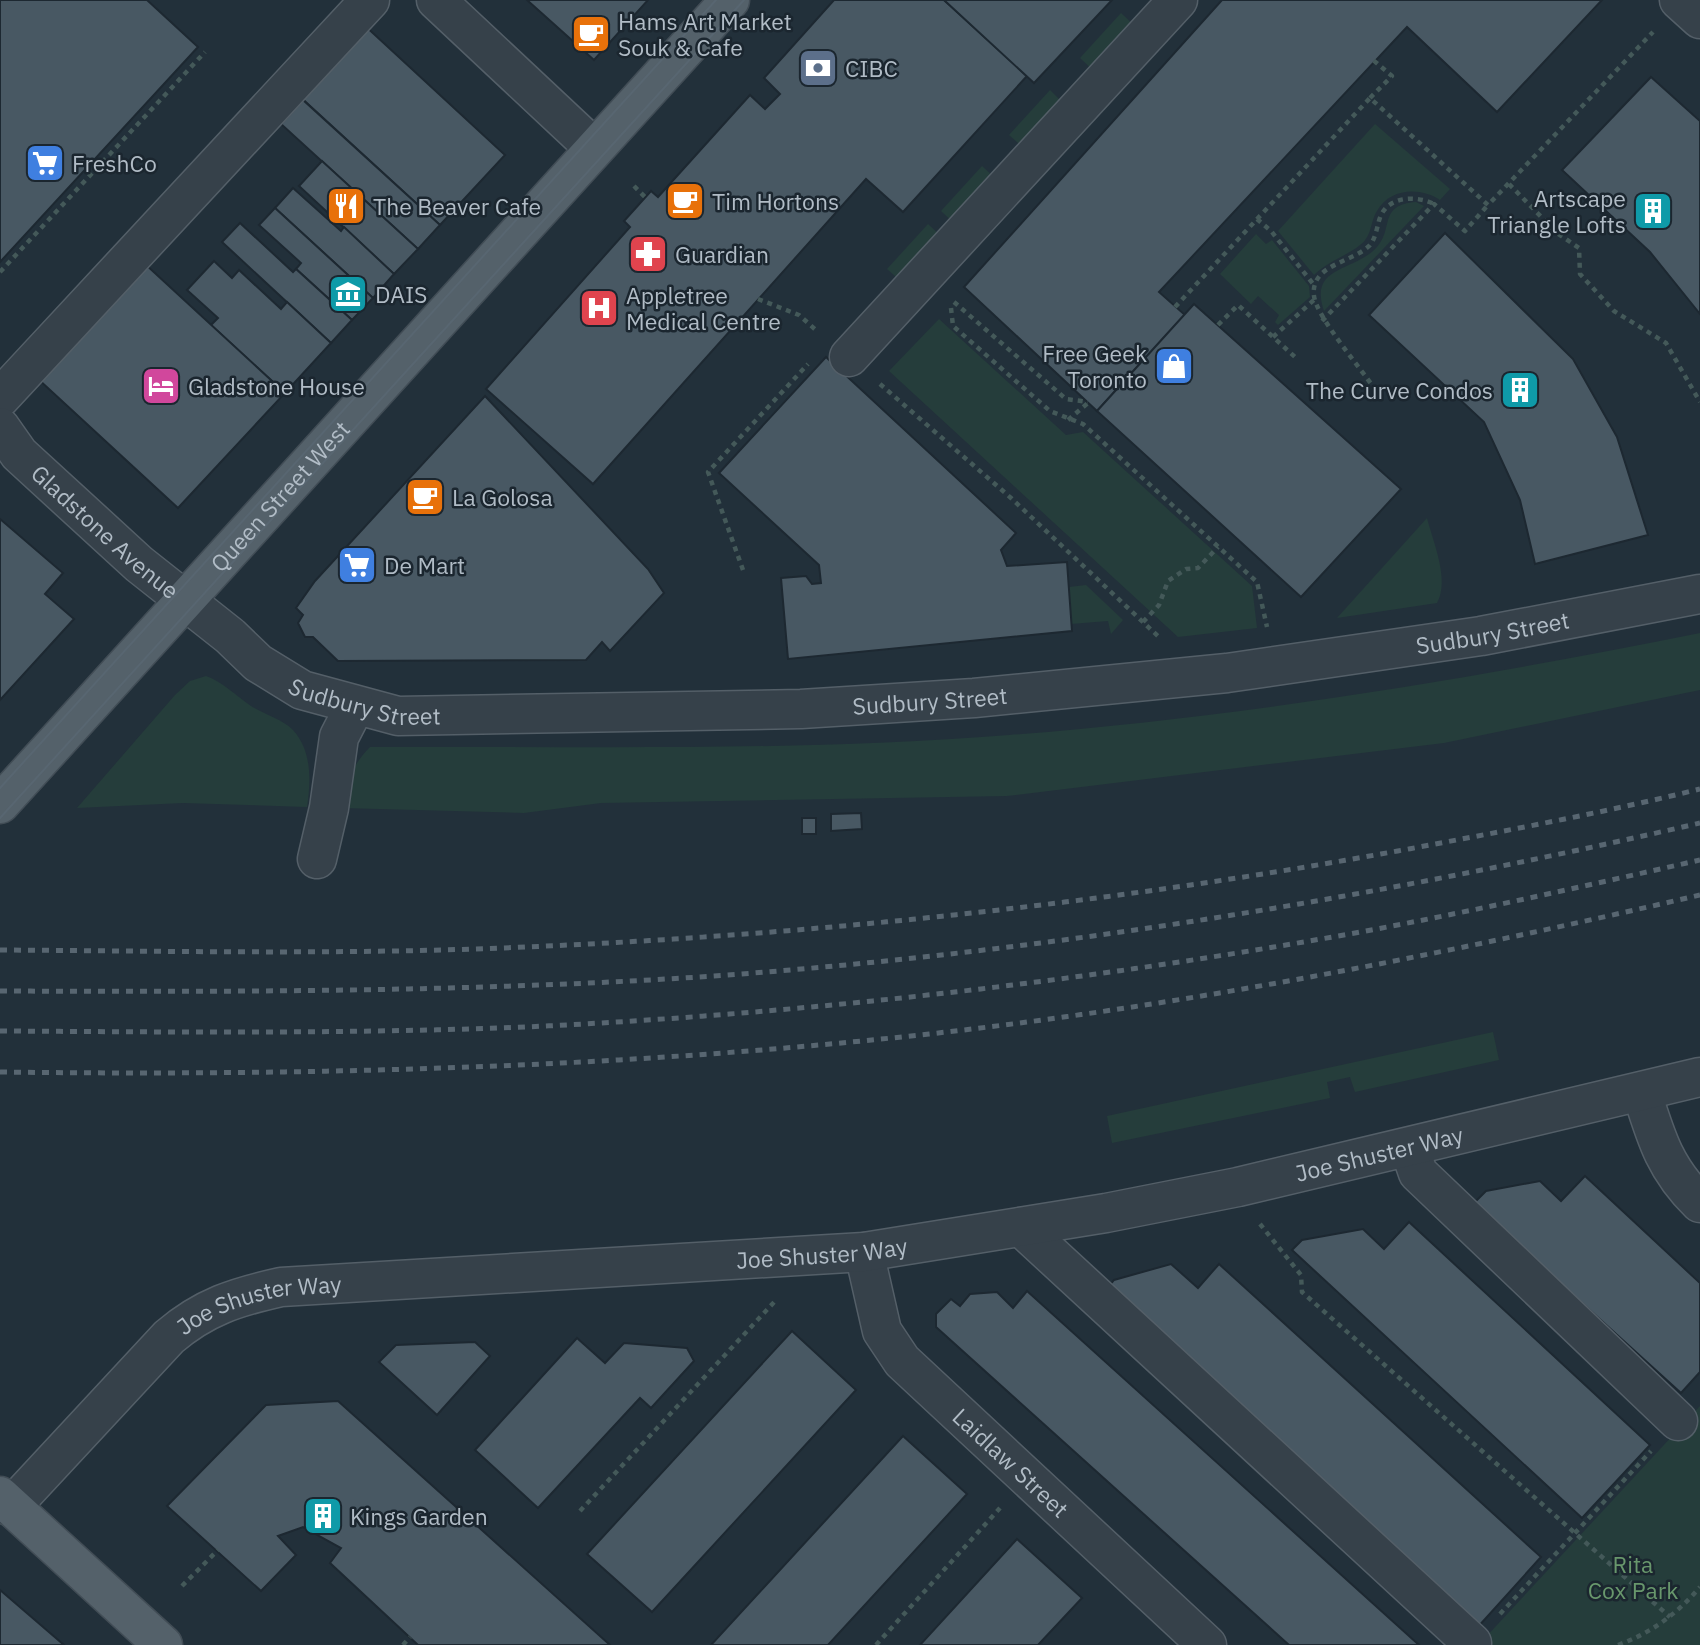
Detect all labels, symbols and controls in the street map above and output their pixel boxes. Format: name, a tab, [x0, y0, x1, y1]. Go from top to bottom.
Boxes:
place label: Hams Art Market Souk & Cafe	[618, 6, 792, 62]
cafe icon: Hams Art Market Souk & Cafe	[570, 13, 612, 55]
bank icon: CIBC	[797, 47, 839, 89]
place label: CIBC	[845, 53, 898, 83]
supermarket icon: FreshCo	[24, 142, 66, 184]
place label: FreshCo	[72, 148, 157, 178]
cafe icon: Tim Hortons	[664, 180, 706, 222]
place label: Artscape Triangle Lofts	[1487, 183, 1626, 239]
restaurant icon: The Beaver Cafe	[325, 185, 367, 227]
place label: Tim Hortons	[712, 186, 839, 216]
building icon: Artscape Triangle Lofts	[1632, 190, 1674, 232]
place label: The Beaver Cafe	[373, 191, 541, 221]
pharmacy icon: Guardian	[627, 233, 669, 275]
place label: Guardian	[675, 239, 769, 269]
museum icon: DAIS	[327, 273, 369, 315]
place label: DAIS	[375, 279, 427, 309]
place label: Appletree Medical Centre	[626, 280, 781, 336]
hospital icon: Appletree Medical Centre	[578, 287, 620, 329]
place label: Free Geek Toronto	[1042, 338, 1147, 394]
shop icon: Free Geek Toronto	[1153, 345, 1195, 387]
hotel icon: Gladstone House	[140, 365, 182, 407]
building icon: The Curve Condos	[1499, 369, 1541, 411]
place label: Gladstone House	[188, 371, 365, 401]
place label: The Curve Condos	[1306, 375, 1493, 405]
street label: Queen Street West	[203, 414, 356, 578]
street label: Gladstone Avenue	[25, 458, 185, 605]
cafe icon: La Golosa	[404, 476, 446, 518]
place label: La Golosa	[452, 482, 553, 512]
supermarket icon: De Mart	[336, 544, 378, 586]
place label: De Mart	[384, 550, 465, 580]
street label: Sudbury Street	[1414, 604, 1572, 660]
street label: Sudbury Street	[283, 670, 441, 731]
street label: Sudbury Street	[852, 680, 1009, 721]
street label: Joe Shuster Way	[1292, 1119, 1467, 1188]
street label: Joe Shuster Way	[735, 1230, 910, 1275]
street label: Joe Shuster Way	[170, 1268, 343, 1341]
street label: Laidlaw Street	[947, 1401, 1075, 1524]
building icon: Kings Garden	[302, 1495, 344, 1537]
place label: Kings Garden	[350, 1501, 488, 1531]
park label: Rita Cox Park	[1588, 1549, 1678, 1605]

